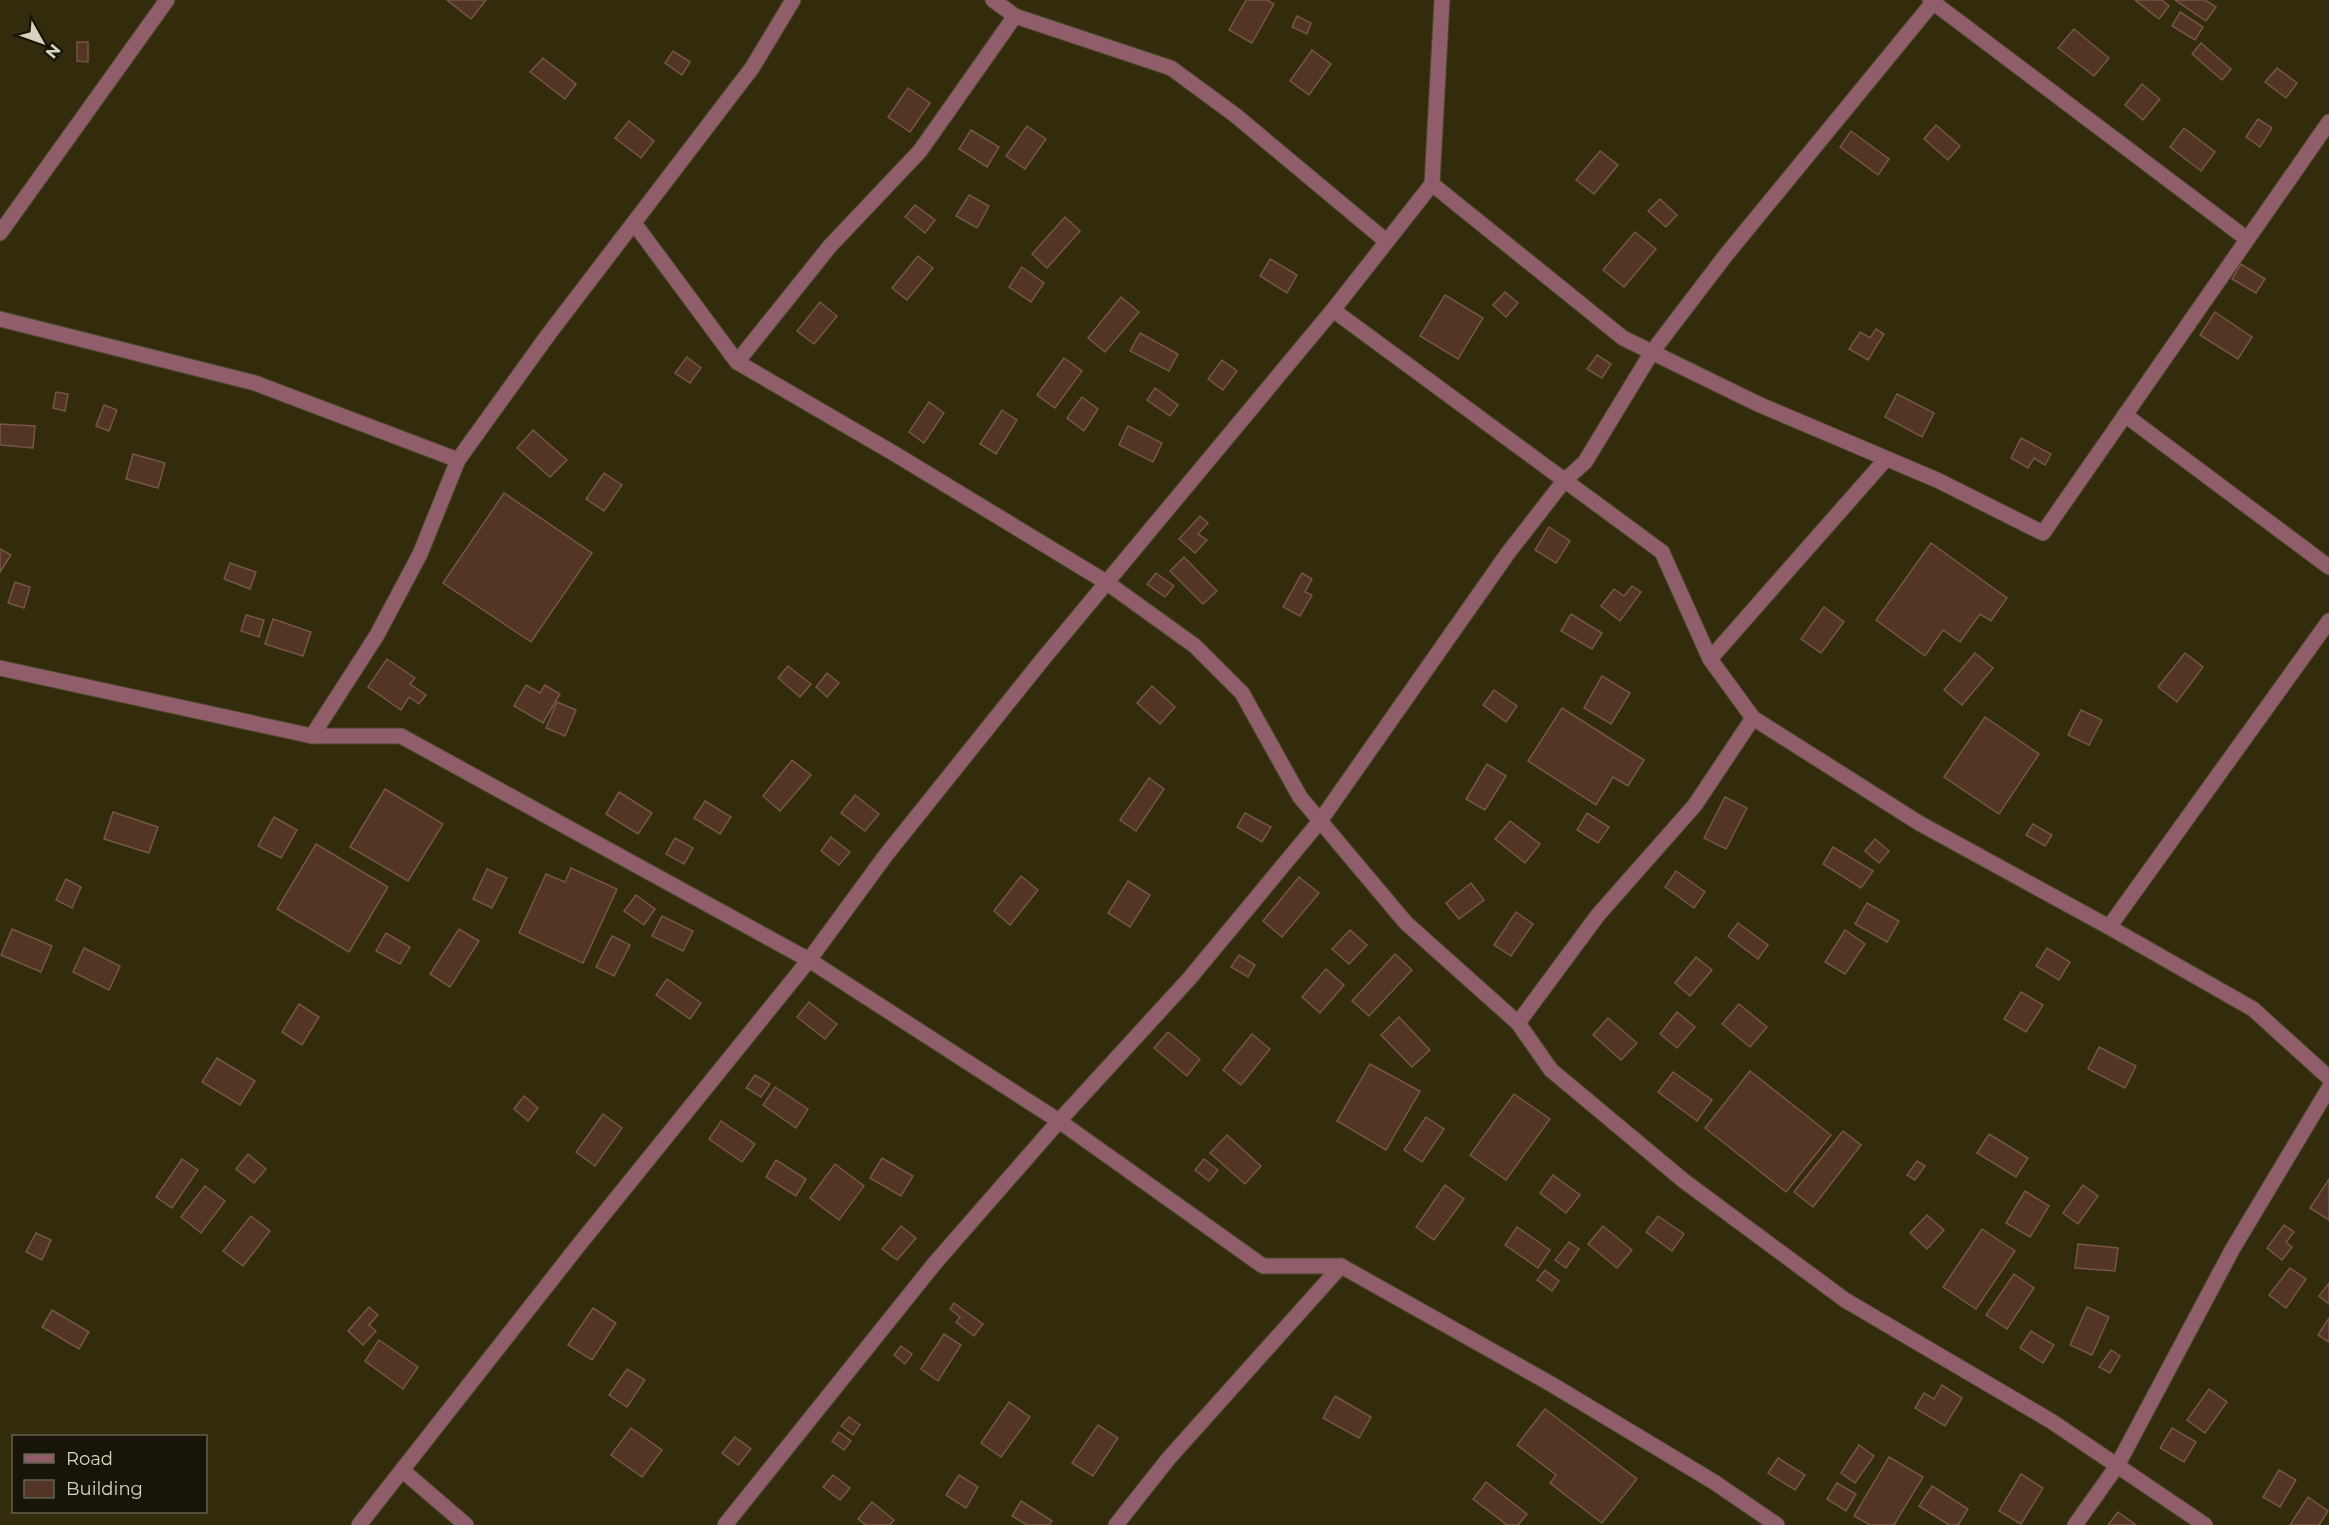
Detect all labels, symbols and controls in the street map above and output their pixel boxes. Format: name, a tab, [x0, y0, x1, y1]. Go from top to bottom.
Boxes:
north arrow	[12, 12, 72, 72]
text: N	[42, 40, 65, 62]
legend	[12, 1435, 207, 1513]
text: Road	[66, 1448, 113, 1470]
text: Building	[66, 1478, 143, 1500]

